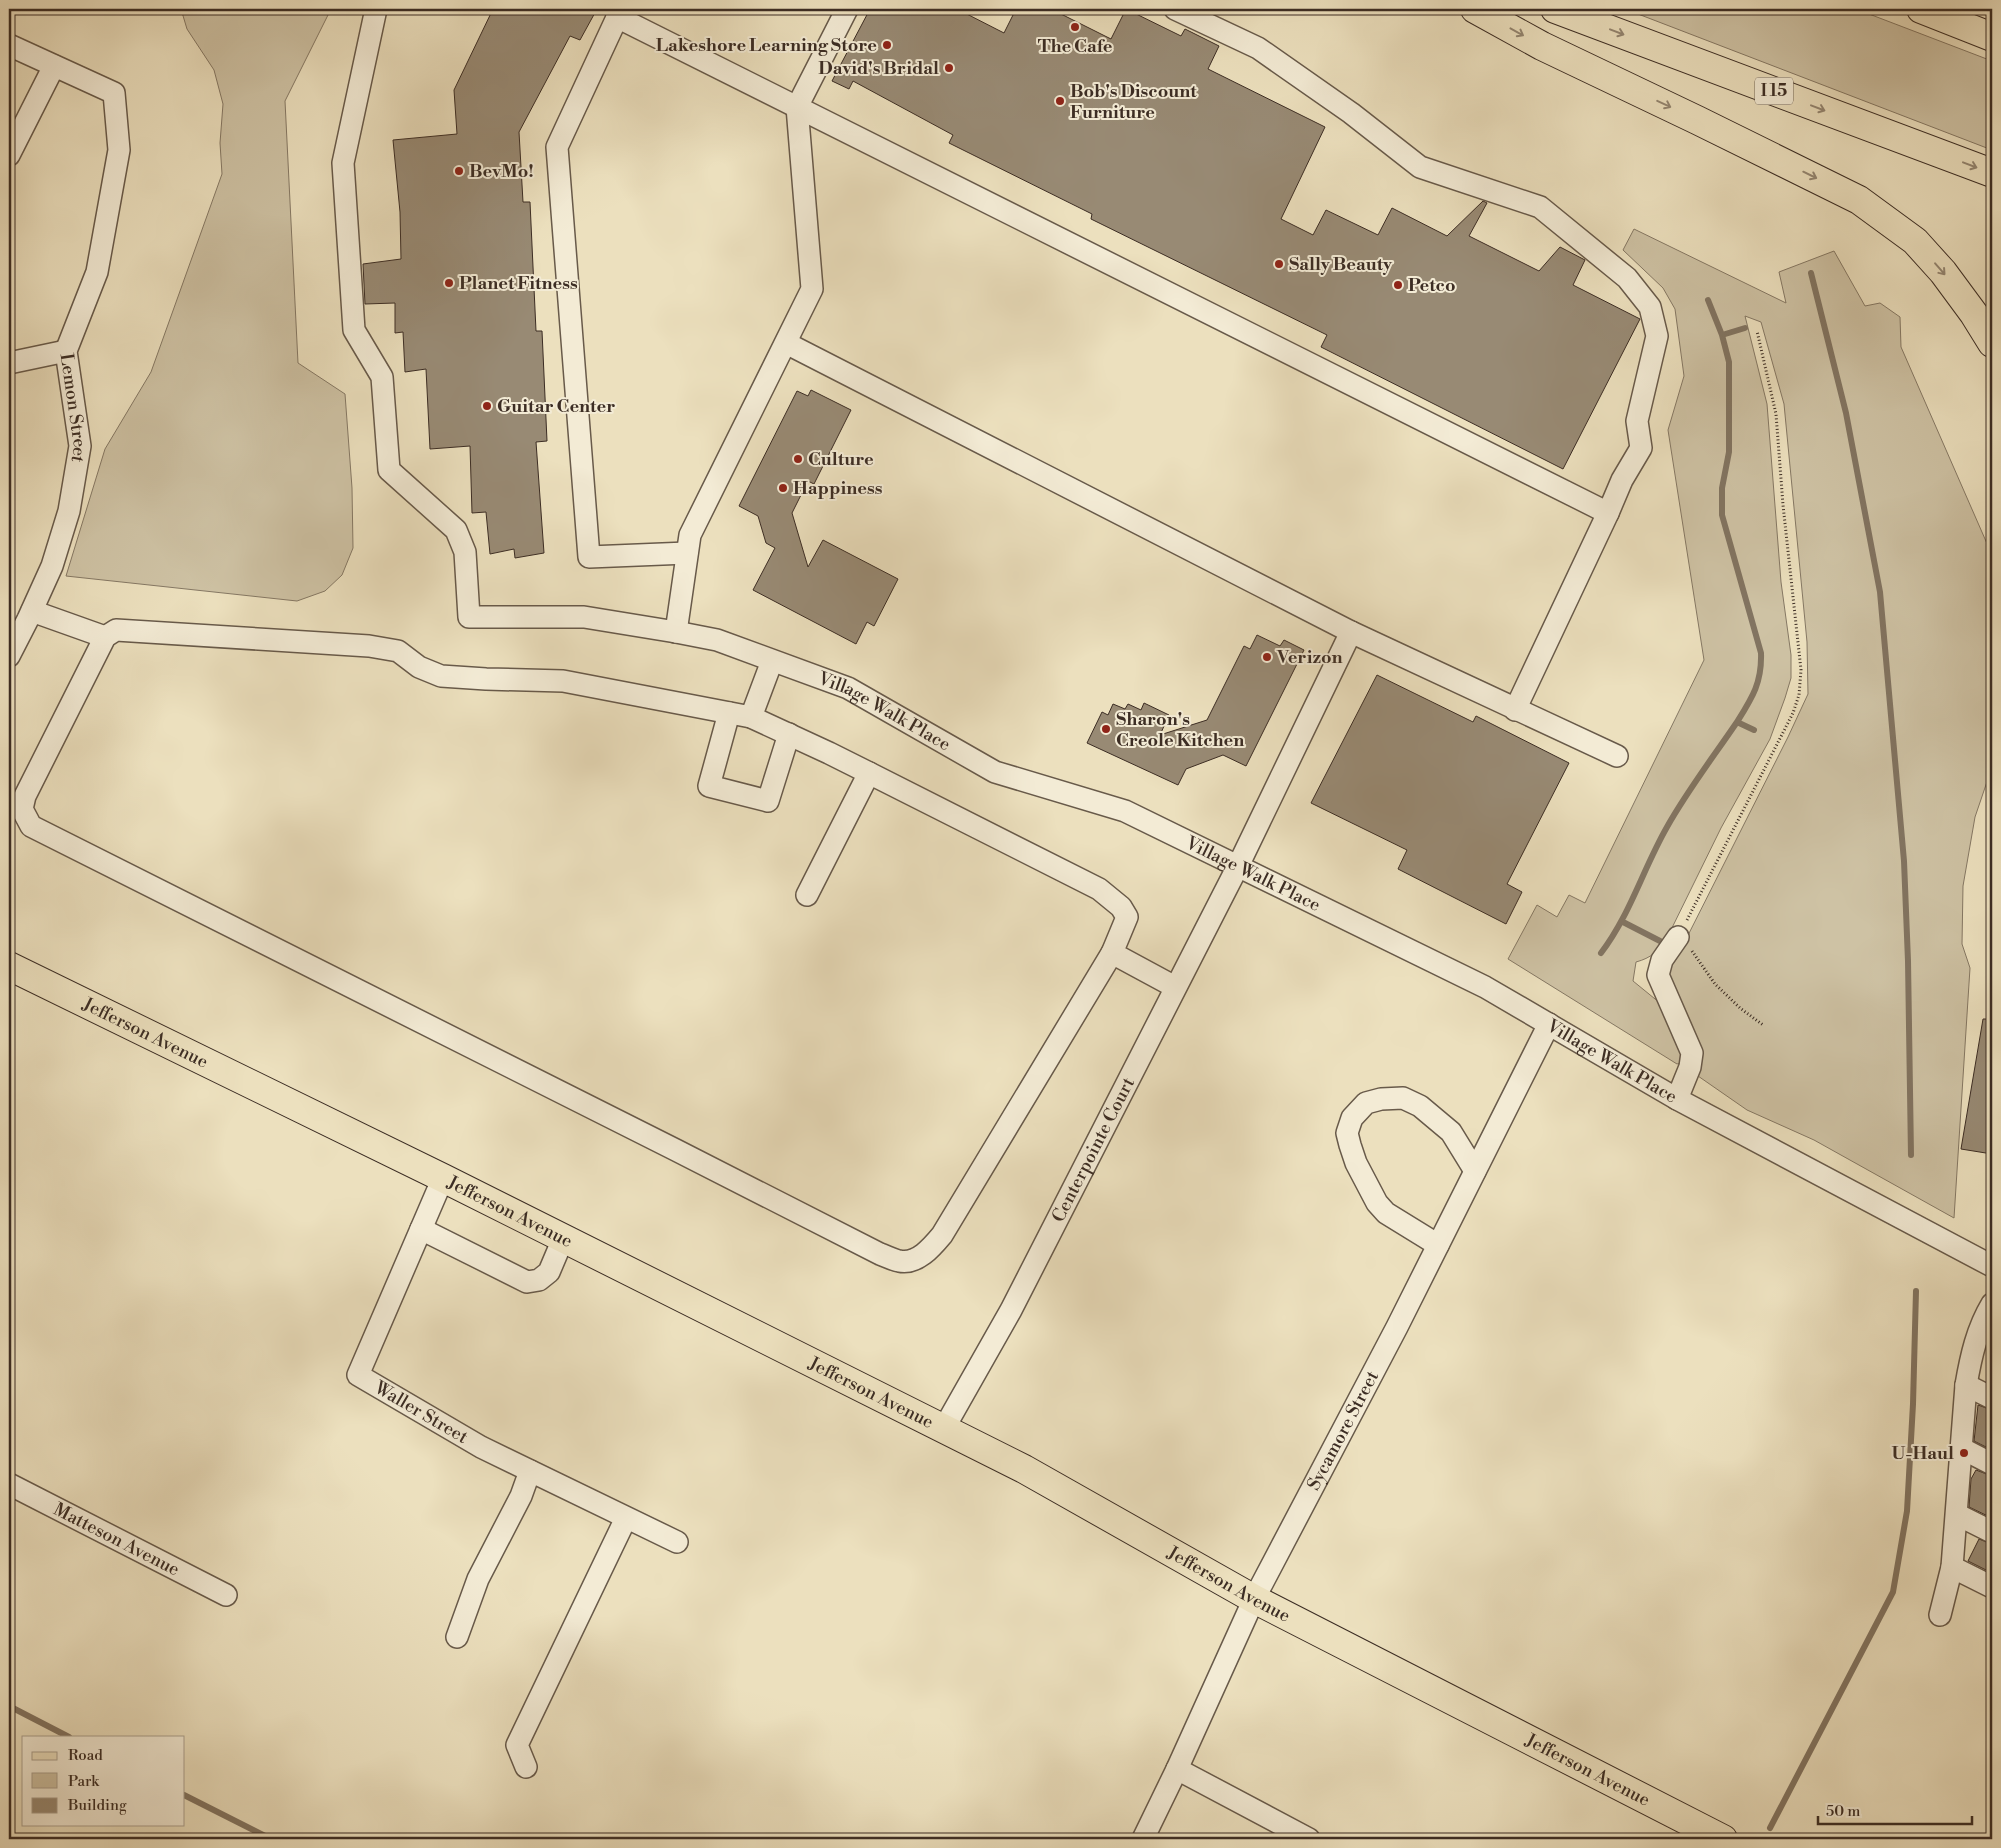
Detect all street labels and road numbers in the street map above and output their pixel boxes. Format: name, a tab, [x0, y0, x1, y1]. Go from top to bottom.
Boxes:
road number: I 15	[1755, 78, 1793, 104]
street label: Lemon Street	[55, 352, 92, 465]
street label: Village Walk Place	[814, 666, 955, 756]
street label: Village Walk Place	[1181, 831, 1324, 916]
street label: Jefferson Avenue	[78, 992, 212, 1073]
street label: Village Walk Place	[1542, 1014, 1681, 1108]
street label: Centerpointe Court	[1046, 1073, 1140, 1226]
street label: Jefferson Avenue	[443, 1170, 576, 1252]
street label: Jefferson Avenue	[804, 1351, 938, 1433]
street label: Sycamore Street	[1302, 1366, 1384, 1494]
street label: Waller Street	[370, 1375, 473, 1449]
street label: Matteson Avenue	[50, 1497, 184, 1581]
street label: Jefferson Avenue	[1163, 1541, 1294, 1627]
street label: Jefferson Avenue	[1521, 1728, 1654, 1811]

